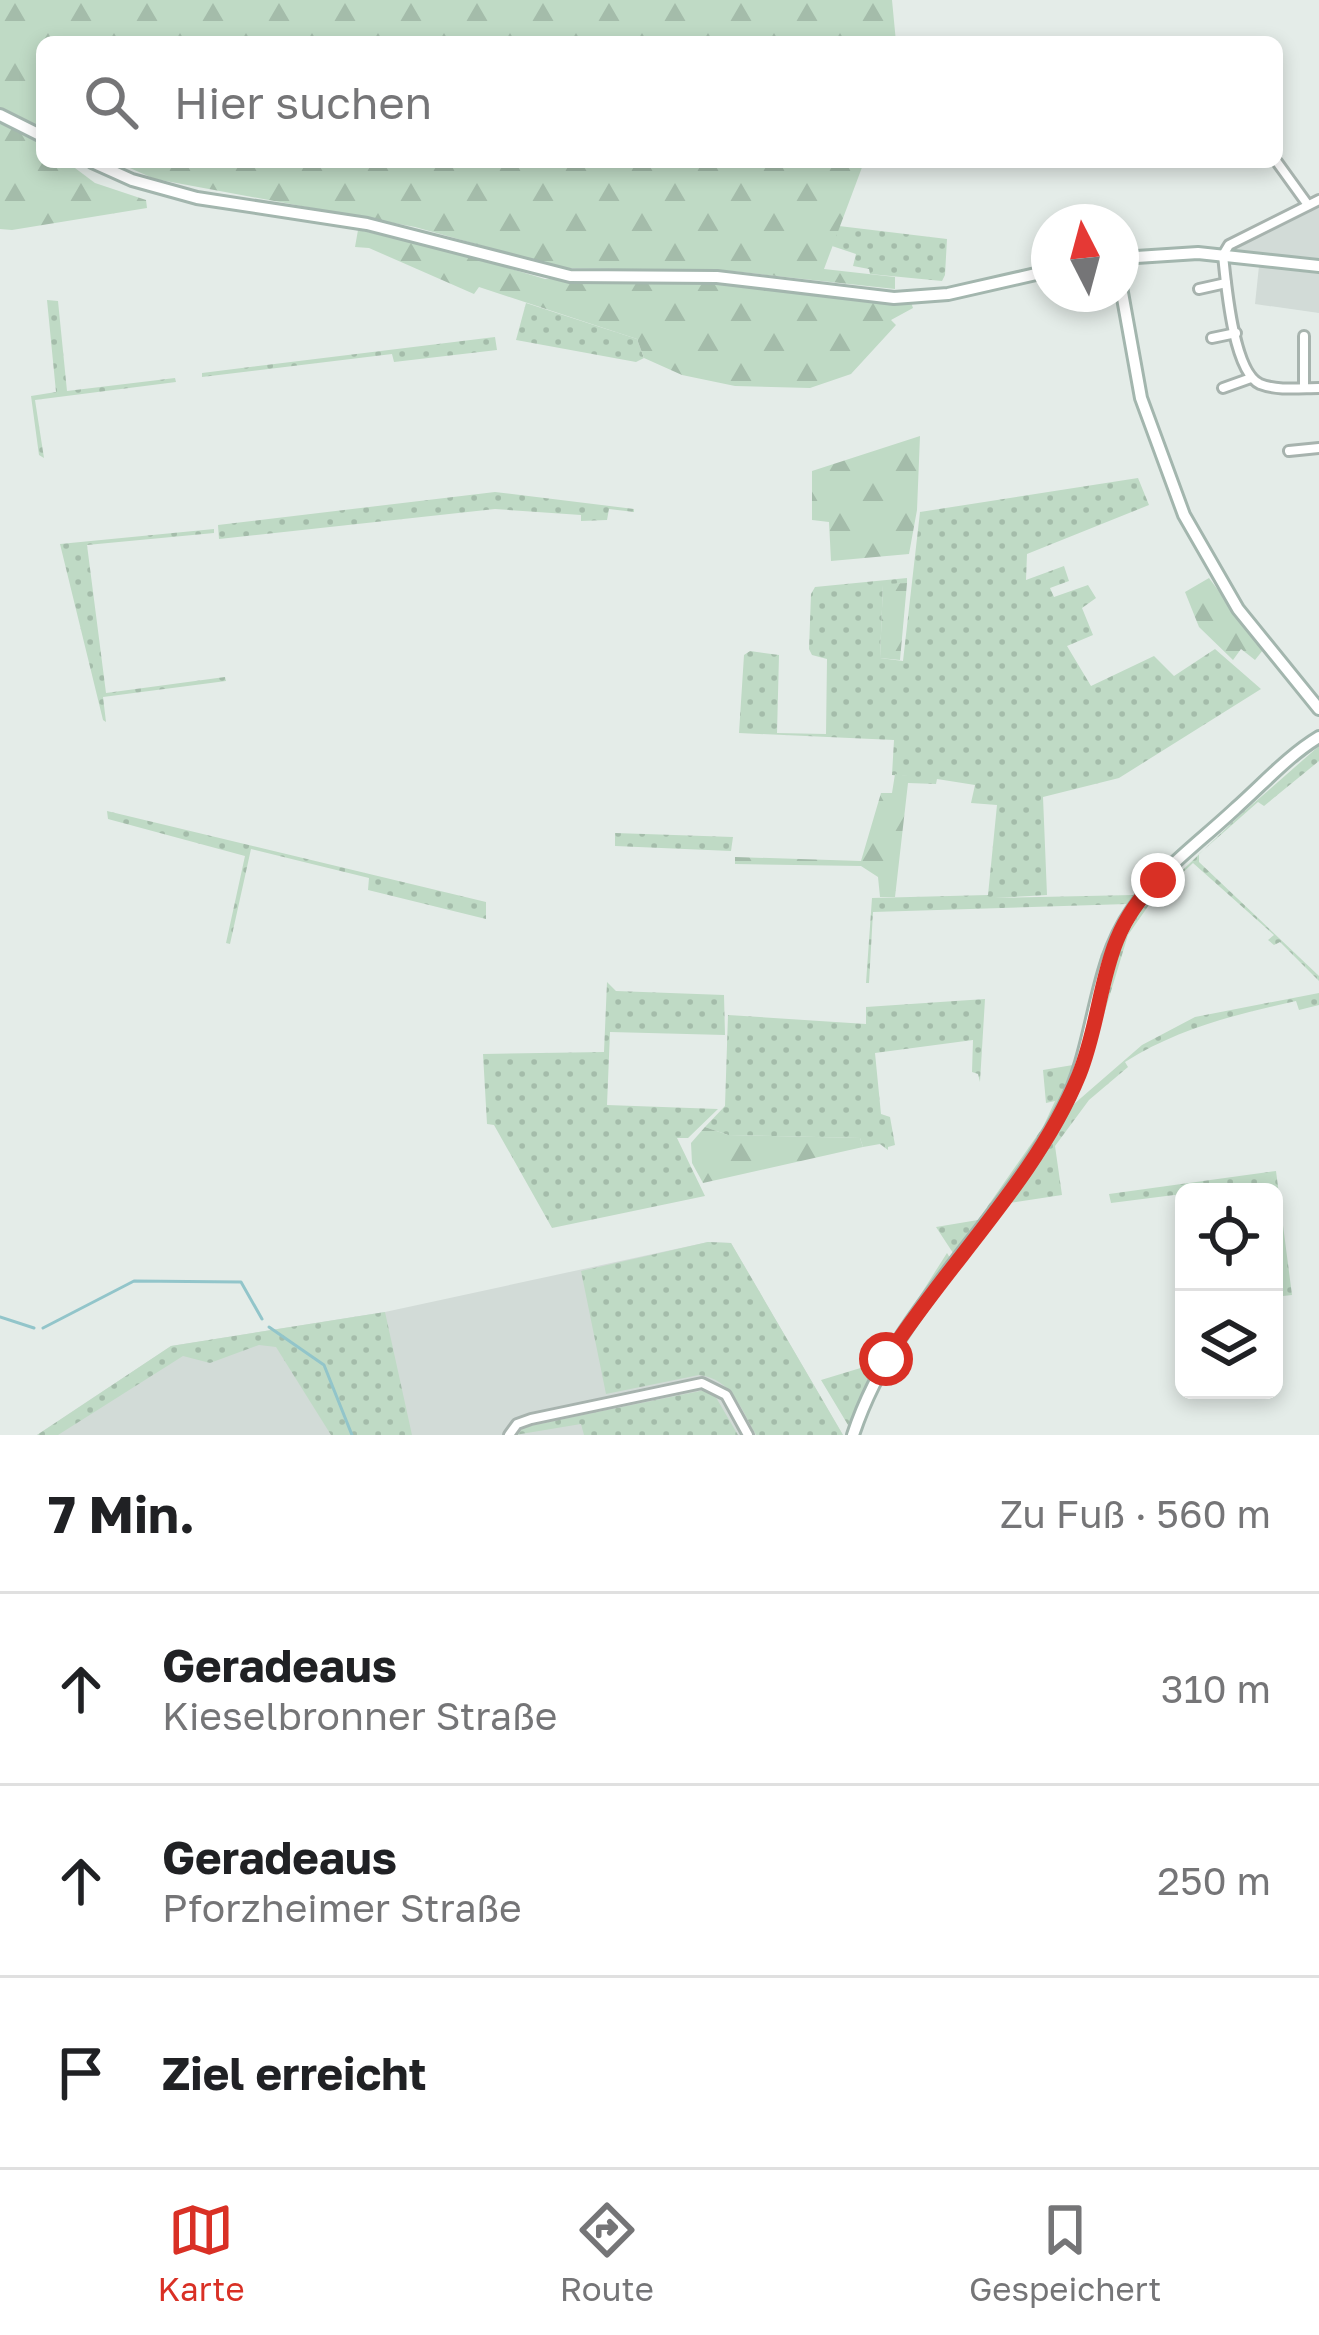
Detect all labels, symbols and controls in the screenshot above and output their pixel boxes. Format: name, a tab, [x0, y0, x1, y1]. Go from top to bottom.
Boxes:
search box	[36, 36, 1283, 168]
icon: search	[78, 69, 144, 135]
text: Hier suchen	[174, 75, 432, 129]
north arrow	[1031, 204, 1139, 312]
route end	[1131, 853, 1185, 907]
map controls	[1175, 1183, 1283, 1399]
button: locate	[1175, 1183, 1283, 1291]
button: layers	[1175, 1291, 1283, 1399]
route start	[859, 1332, 913, 1386]
text: 7 Min.	[48, 1483, 195, 1544]
text: Zu Fuß · 560 m	[1000, 1490, 1271, 1537]
text: Geradeaus	[162, 1638, 397, 1692]
icon: ahead	[48, 1656, 114, 1722]
text: 310 m	[1161, 1665, 1271, 1712]
text: Kieselbronner Straße	[162, 1692, 557, 1739]
text: Geradeaus	[162, 1830, 397, 1884]
icon: ahead	[48, 1848, 114, 1914]
text: 250 m	[1157, 1857, 1271, 1904]
text: Pforzheimer Straße	[162, 1884, 522, 1931]
icon: arrive	[48, 2040, 114, 2106]
text: Ziel erreicht	[162, 2046, 427, 2100]
tab: Karte	[158, 2197, 245, 2308]
tab: Route	[560, 2197, 654, 2308]
tab: Gespeichert	[969, 2197, 1161, 2308]

